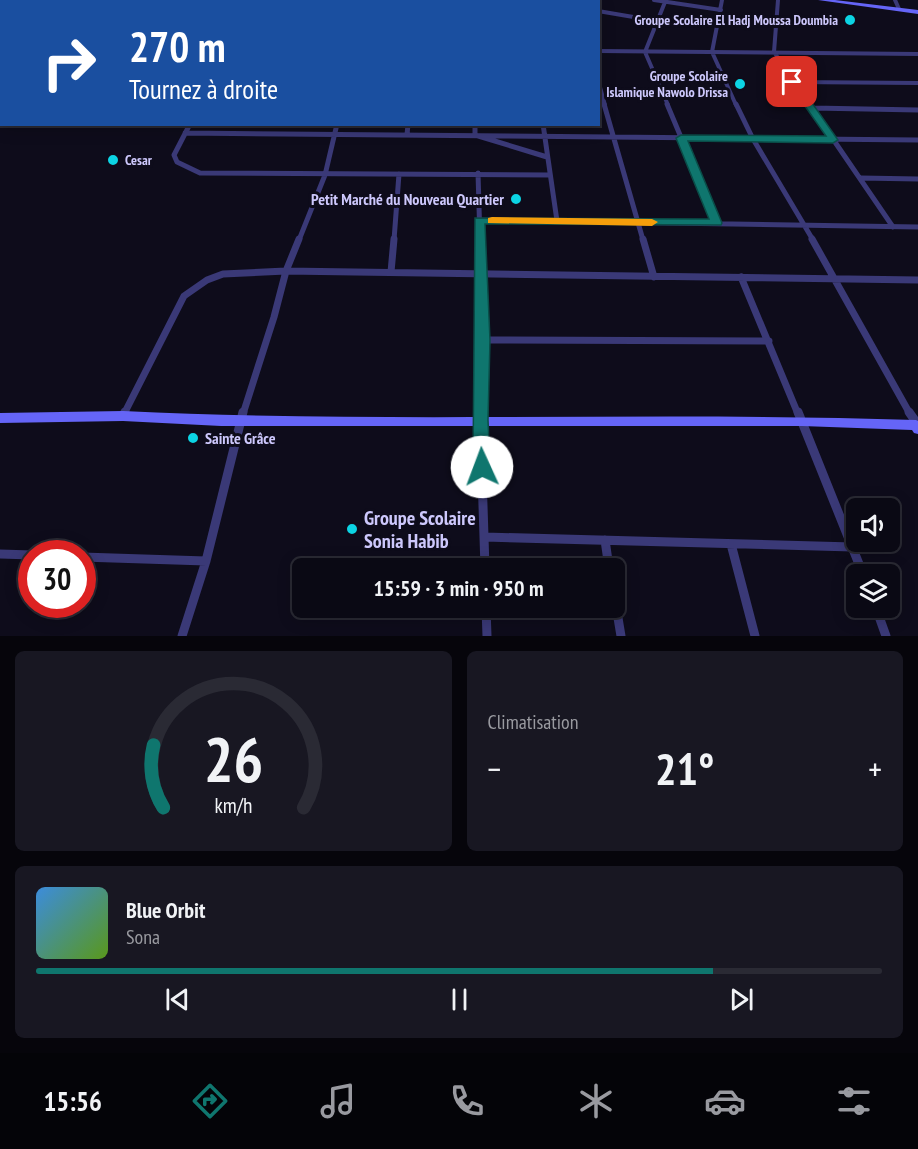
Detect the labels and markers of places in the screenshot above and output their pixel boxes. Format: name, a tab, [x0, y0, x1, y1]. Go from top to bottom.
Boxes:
place label: Groupe Scolaire El Hadj Moussa Doumbia	[634, 11, 838, 29]
marker: Groupe Scolaire El Hadj Moussa Doumbia	[843, 13, 857, 27]
pin	[766, 56, 817, 107]
place label: Groupe Scolaire Islamique Nawolo Drissa	[606, 67, 728, 101]
marker: Groupe Scolaire Islamique Nawolo Drissa	[733, 77, 747, 91]
place label: Cesar	[125, 151, 153, 169]
marker: Cesar	[106, 153, 120, 167]
place label: Petit Marché du Nouveau Quartier	[311, 189, 504, 209]
marker: Petit Marché du Nouveau Quartier	[509, 192, 523, 206]
place label: Sainte Grâce	[205, 428, 276, 448]
marker: Sainte Grâce	[186, 431, 200, 445]
place label: Groupe Scolaire Sonia Habib	[364, 505, 476, 554]
marker: Groupe Scolaire Sonia Habib	[345, 522, 359, 536]

